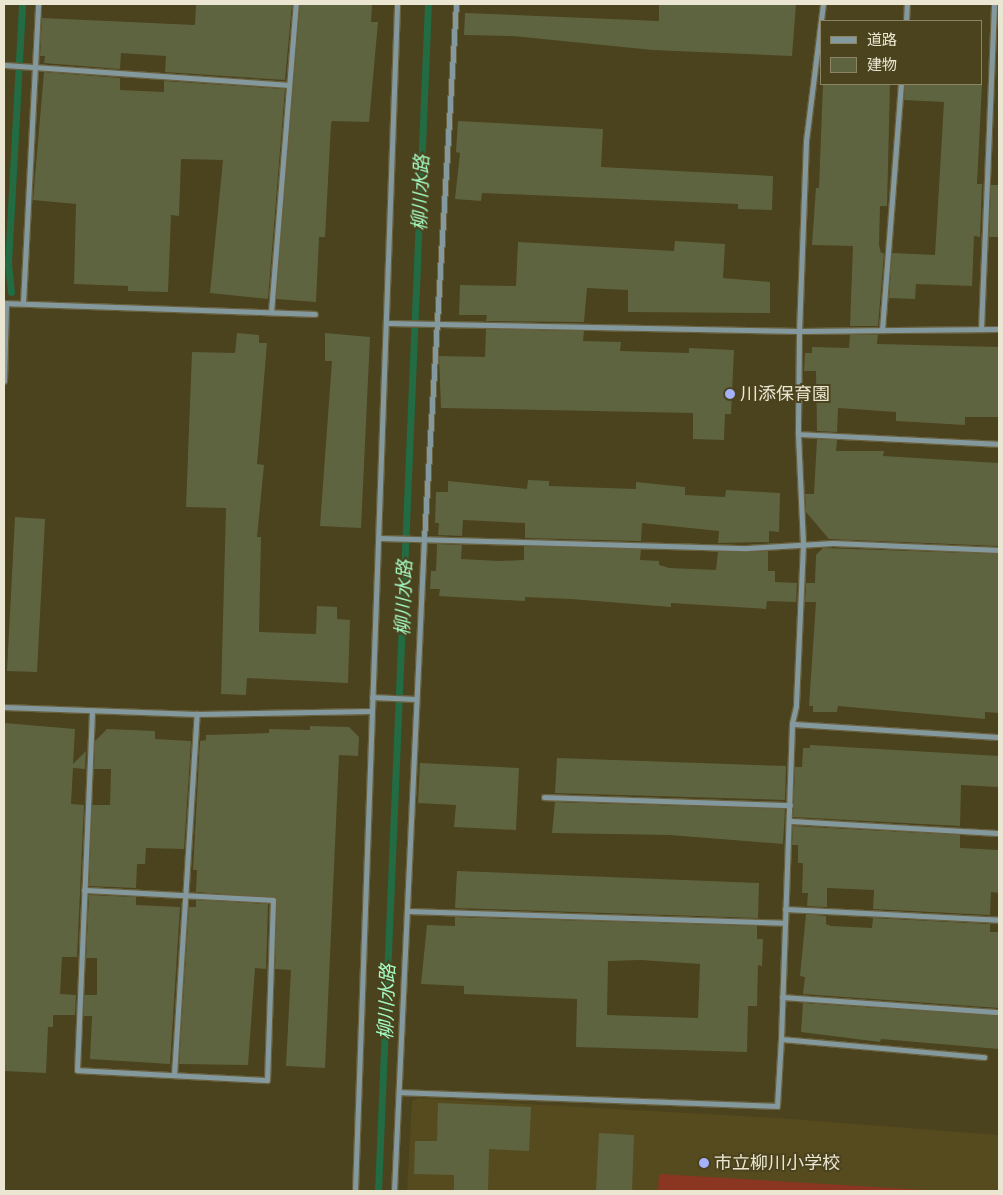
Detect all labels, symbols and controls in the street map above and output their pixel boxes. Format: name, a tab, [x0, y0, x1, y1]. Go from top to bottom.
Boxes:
legend	[820, 20, 983, 85]
text: 道路	[867, 28, 897, 51]
text: 建物	[867, 53, 897, 76]
water label: 柳川水路	[407, 155, 433, 231]
place label: 川添保育園	[740, 383, 830, 405]
marker: 川添保育園	[724, 388, 736, 400]
water label: 柳川水路	[390, 560, 416, 636]
water label: 柳川水路	[373, 964, 399, 1040]
place label: 市立柳川小学校	[714, 1152, 840, 1174]
marker: 市立柳川小学校	[698, 1157, 710, 1169]

